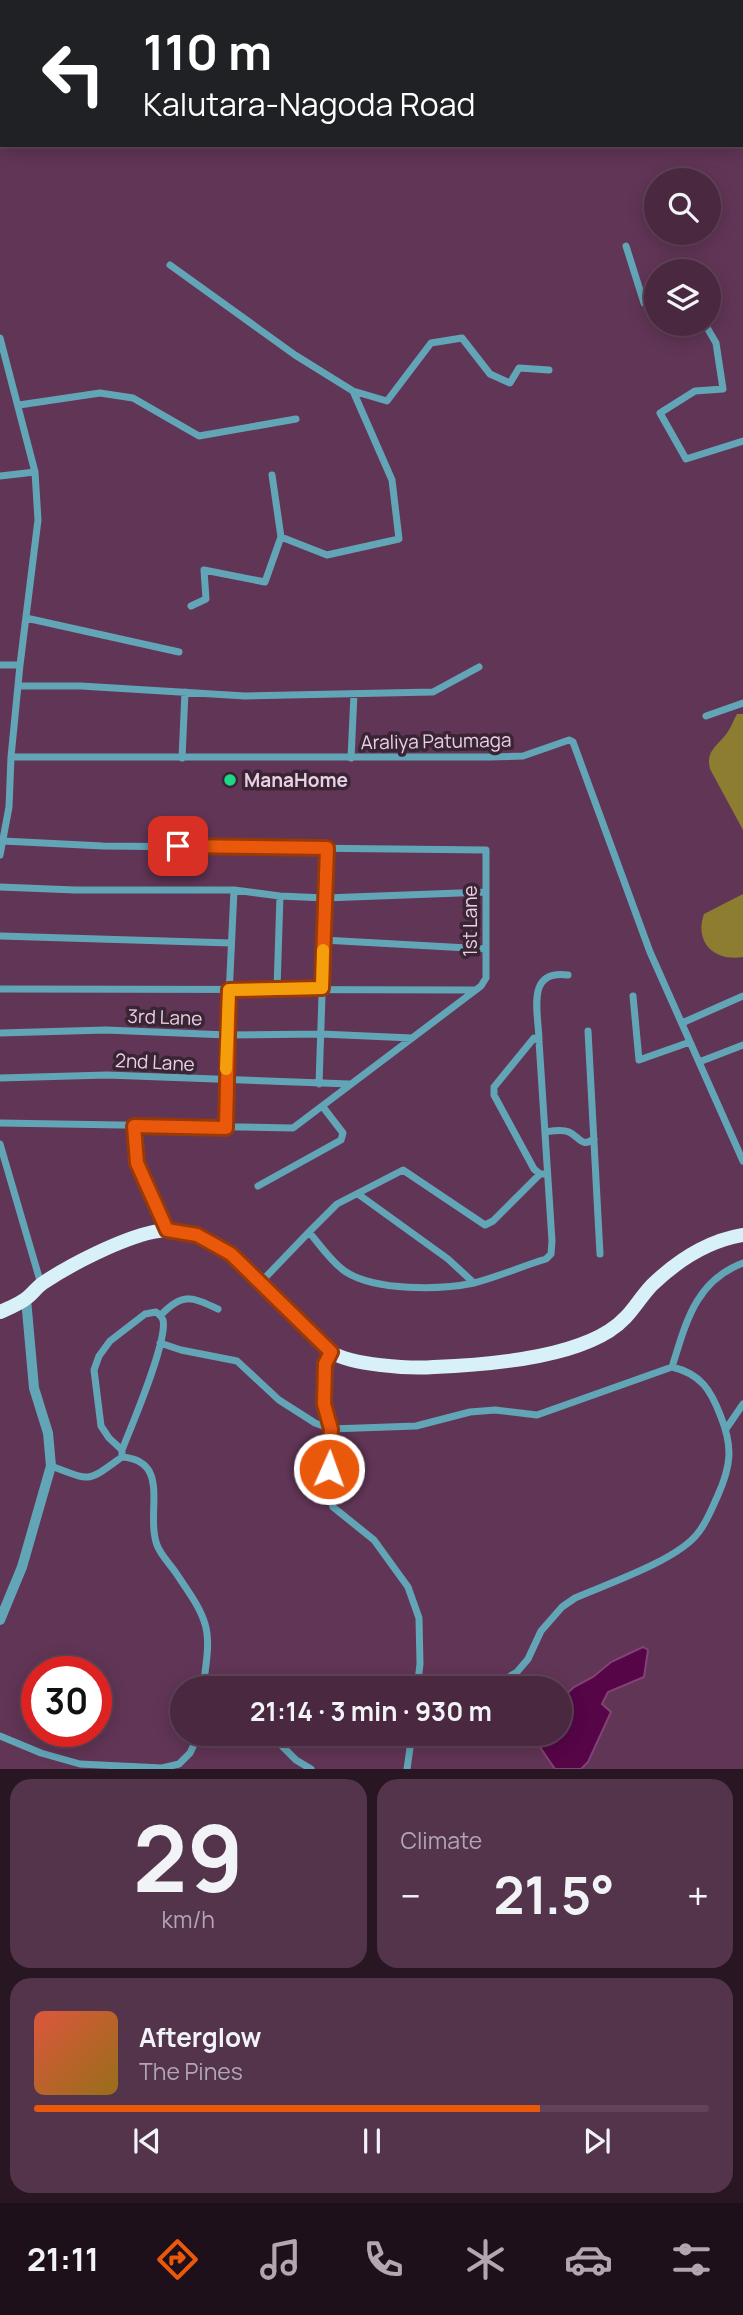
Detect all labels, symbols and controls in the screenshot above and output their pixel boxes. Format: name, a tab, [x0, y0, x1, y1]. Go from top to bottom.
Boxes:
text: 110 m	[143, 18, 272, 85]
icon: left	[28, 28, 119, 119]
text: Kalutara-Nagoda Road	[143, 82, 475, 126]
map controls	[644, 168, 721, 336]
button: search	[644, 168, 721, 245]
button: layers	[644, 259, 721, 336]
street label: Araliya Patumaga	[360, 727, 512, 755]
place label: ManaHome	[244, 767, 348, 793]
marker: ManaHome	[222, 772, 238, 788]
pin	[148, 816, 208, 876]
icon: arrive	[159, 827, 197, 865]
street label: 1st Lane	[457, 885, 483, 957]
street label: 3rd Lane	[127, 1003, 203, 1031]
street label: 2nd Lane	[115, 1047, 195, 1077]
position arrow	[292, 1432, 366, 1506]
speed limit sign: 30	[21, 1656, 112, 1747]
text: 21:14 · 3 min · 930 m	[250, 1693, 492, 1729]
text: 29	[133, 1795, 244, 1919]
text: Climate	[401, 1824, 482, 1856]
text: 21.5°	[493, 1859, 615, 1930]
text: −	[401, 1869, 421, 1921]
text: +	[687, 1869, 709, 1921]
text: km/h	[162, 1903, 215, 1935]
text: Afterglow	[139, 2019, 261, 2055]
text: The Pines	[139, 2055, 243, 2087]
icon: previous	[128, 2122, 166, 2160]
icon: pause	[353, 2122, 391, 2160]
icon: next	[578, 2122, 616, 2160]
icon: directions	[153, 2235, 202, 2284]
icon: music	[256, 2235, 305, 2284]
icon: phone	[359, 2235, 408, 2284]
icon: climate	[461, 2235, 510, 2284]
icon: car	[564, 2235, 613, 2284]
icon: filters	[667, 2235, 716, 2284]
text: 21:11	[27, 2237, 99, 2281]

